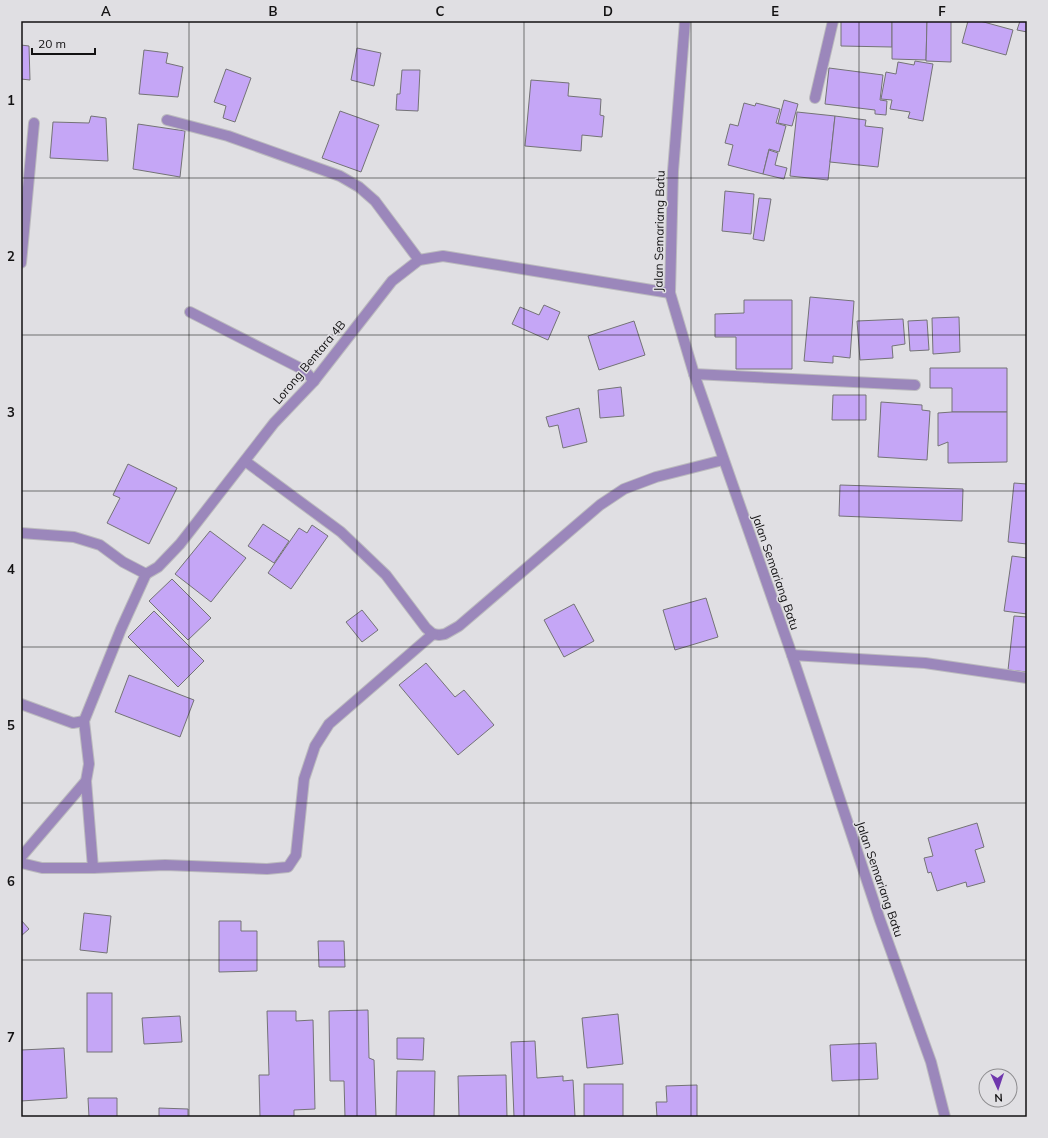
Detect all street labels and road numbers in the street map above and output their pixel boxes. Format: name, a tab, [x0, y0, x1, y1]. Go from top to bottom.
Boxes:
street label: Jalan Semariang Batu	[650, 170, 668, 292]
street label: Lorong Bentara 4B	[270, 317, 348, 407]
street label: Jalan Semariang Batu	[749, 512, 803, 632]
street label: Jalan Semariang Batu	[853, 819, 907, 939]

